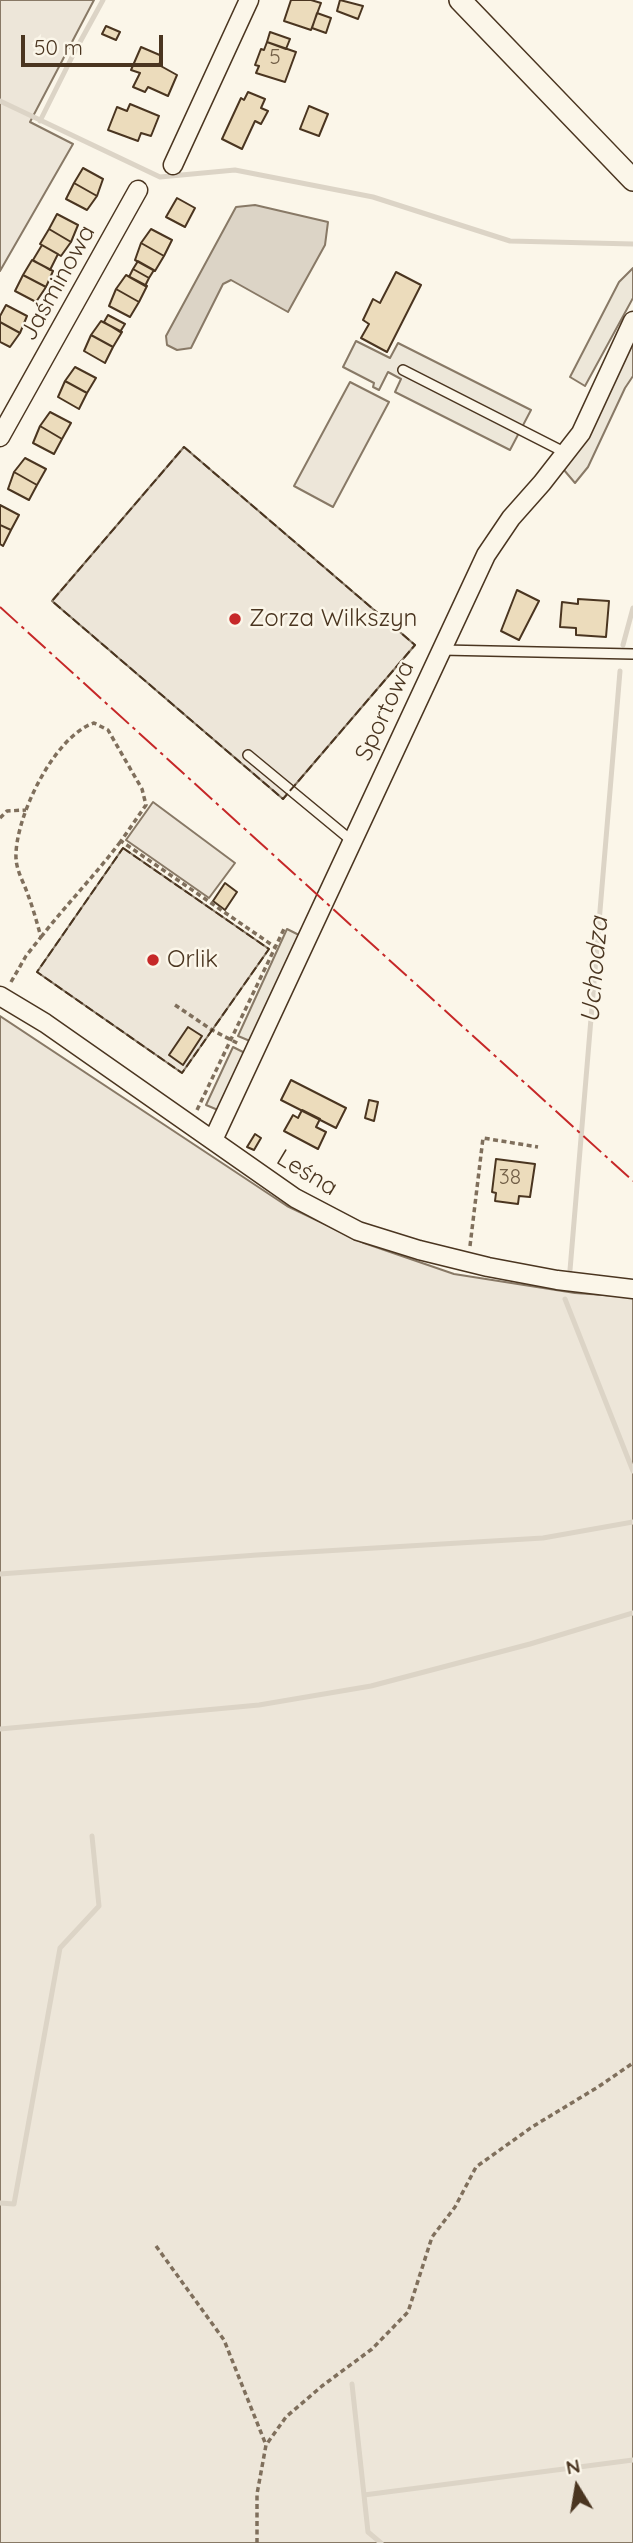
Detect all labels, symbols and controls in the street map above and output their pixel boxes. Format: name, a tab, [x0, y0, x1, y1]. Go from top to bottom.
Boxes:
scale bar	[24, 21, 166, 65]
text: 50 m	[34, 34, 83, 60]
house number: 5	[269, 45, 281, 71]
street label: Jaśminowa	[14, 220, 102, 346]
place label: Zorza Wilkszyn	[249, 605, 417, 633]
marker: Zorza Wilkszyn	[227, 611, 243, 627]
street label: Sportowa	[349, 656, 421, 766]
water label: Uchodza	[575, 916, 615, 1024]
place label: Orlik	[167, 946, 218, 974]
marker: Orlik	[145, 952, 161, 968]
street label: Leśna	[271, 1144, 343, 1202]
house number: 38	[499, 1165, 521, 1191]
north arrow	[542, 2452, 612, 2522]
text: N	[564, 2453, 582, 2479]

